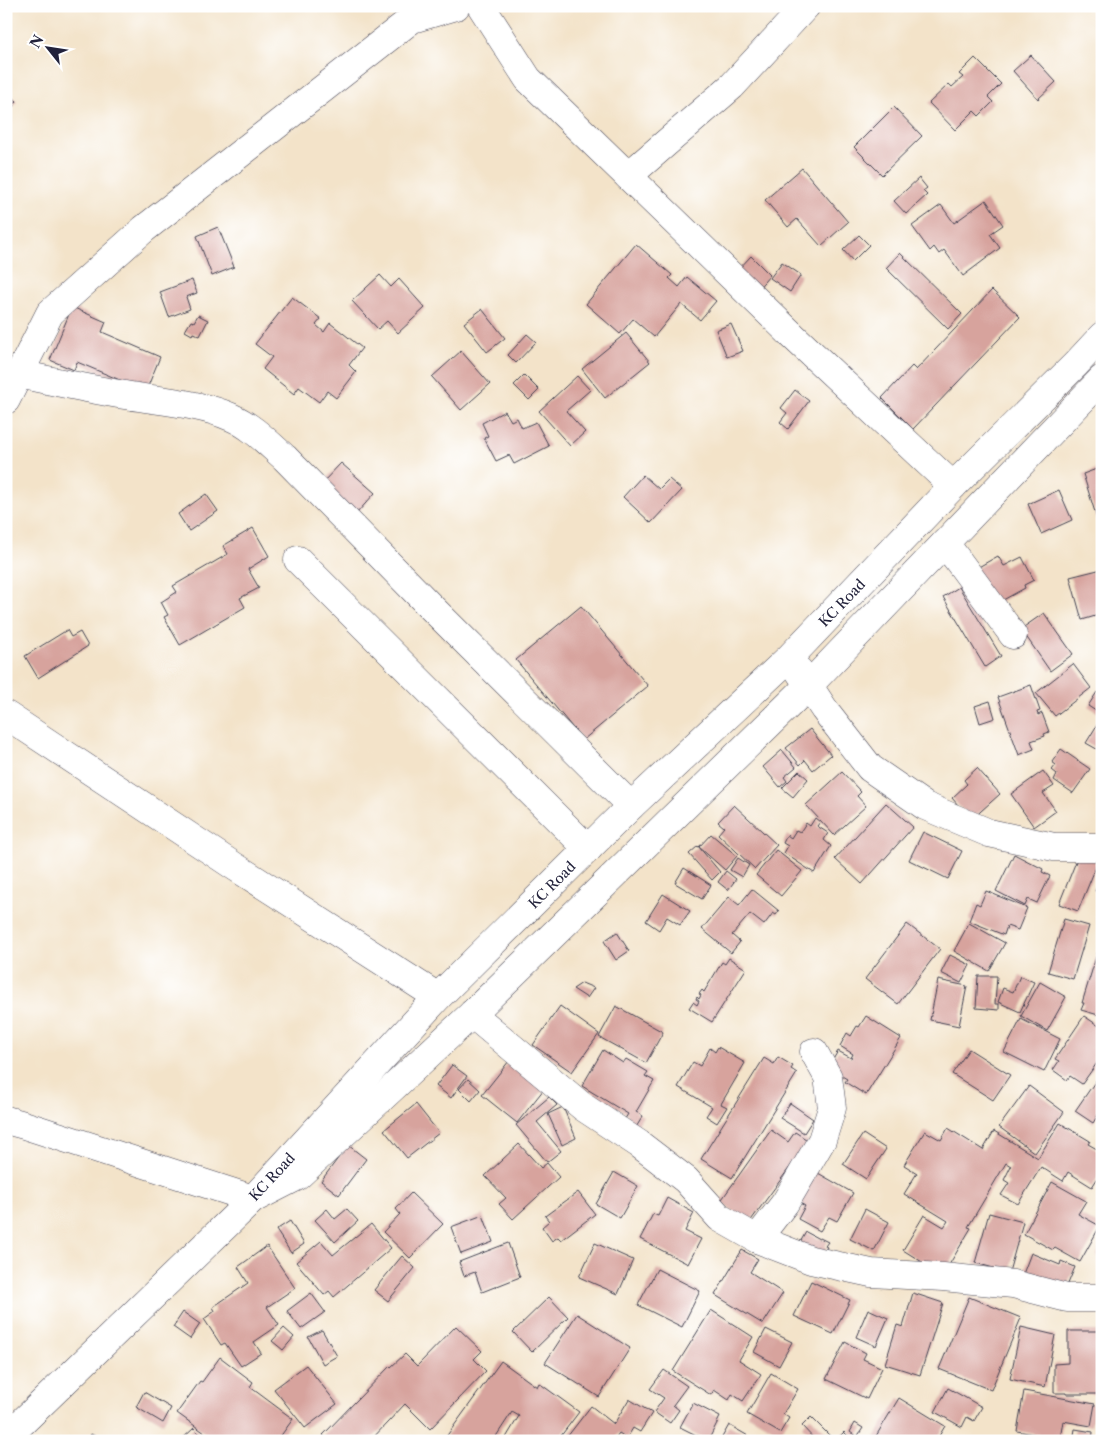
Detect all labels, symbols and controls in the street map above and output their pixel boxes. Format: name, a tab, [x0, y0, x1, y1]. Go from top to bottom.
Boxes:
north arrow	[22, 22, 72, 72]
text: N	[26, 32, 48, 51]
street label: KC Road	[815, 575, 869, 631]
street label: KC Road	[525, 857, 580, 912]
street label: KC Road	[245, 1149, 299, 1205]

